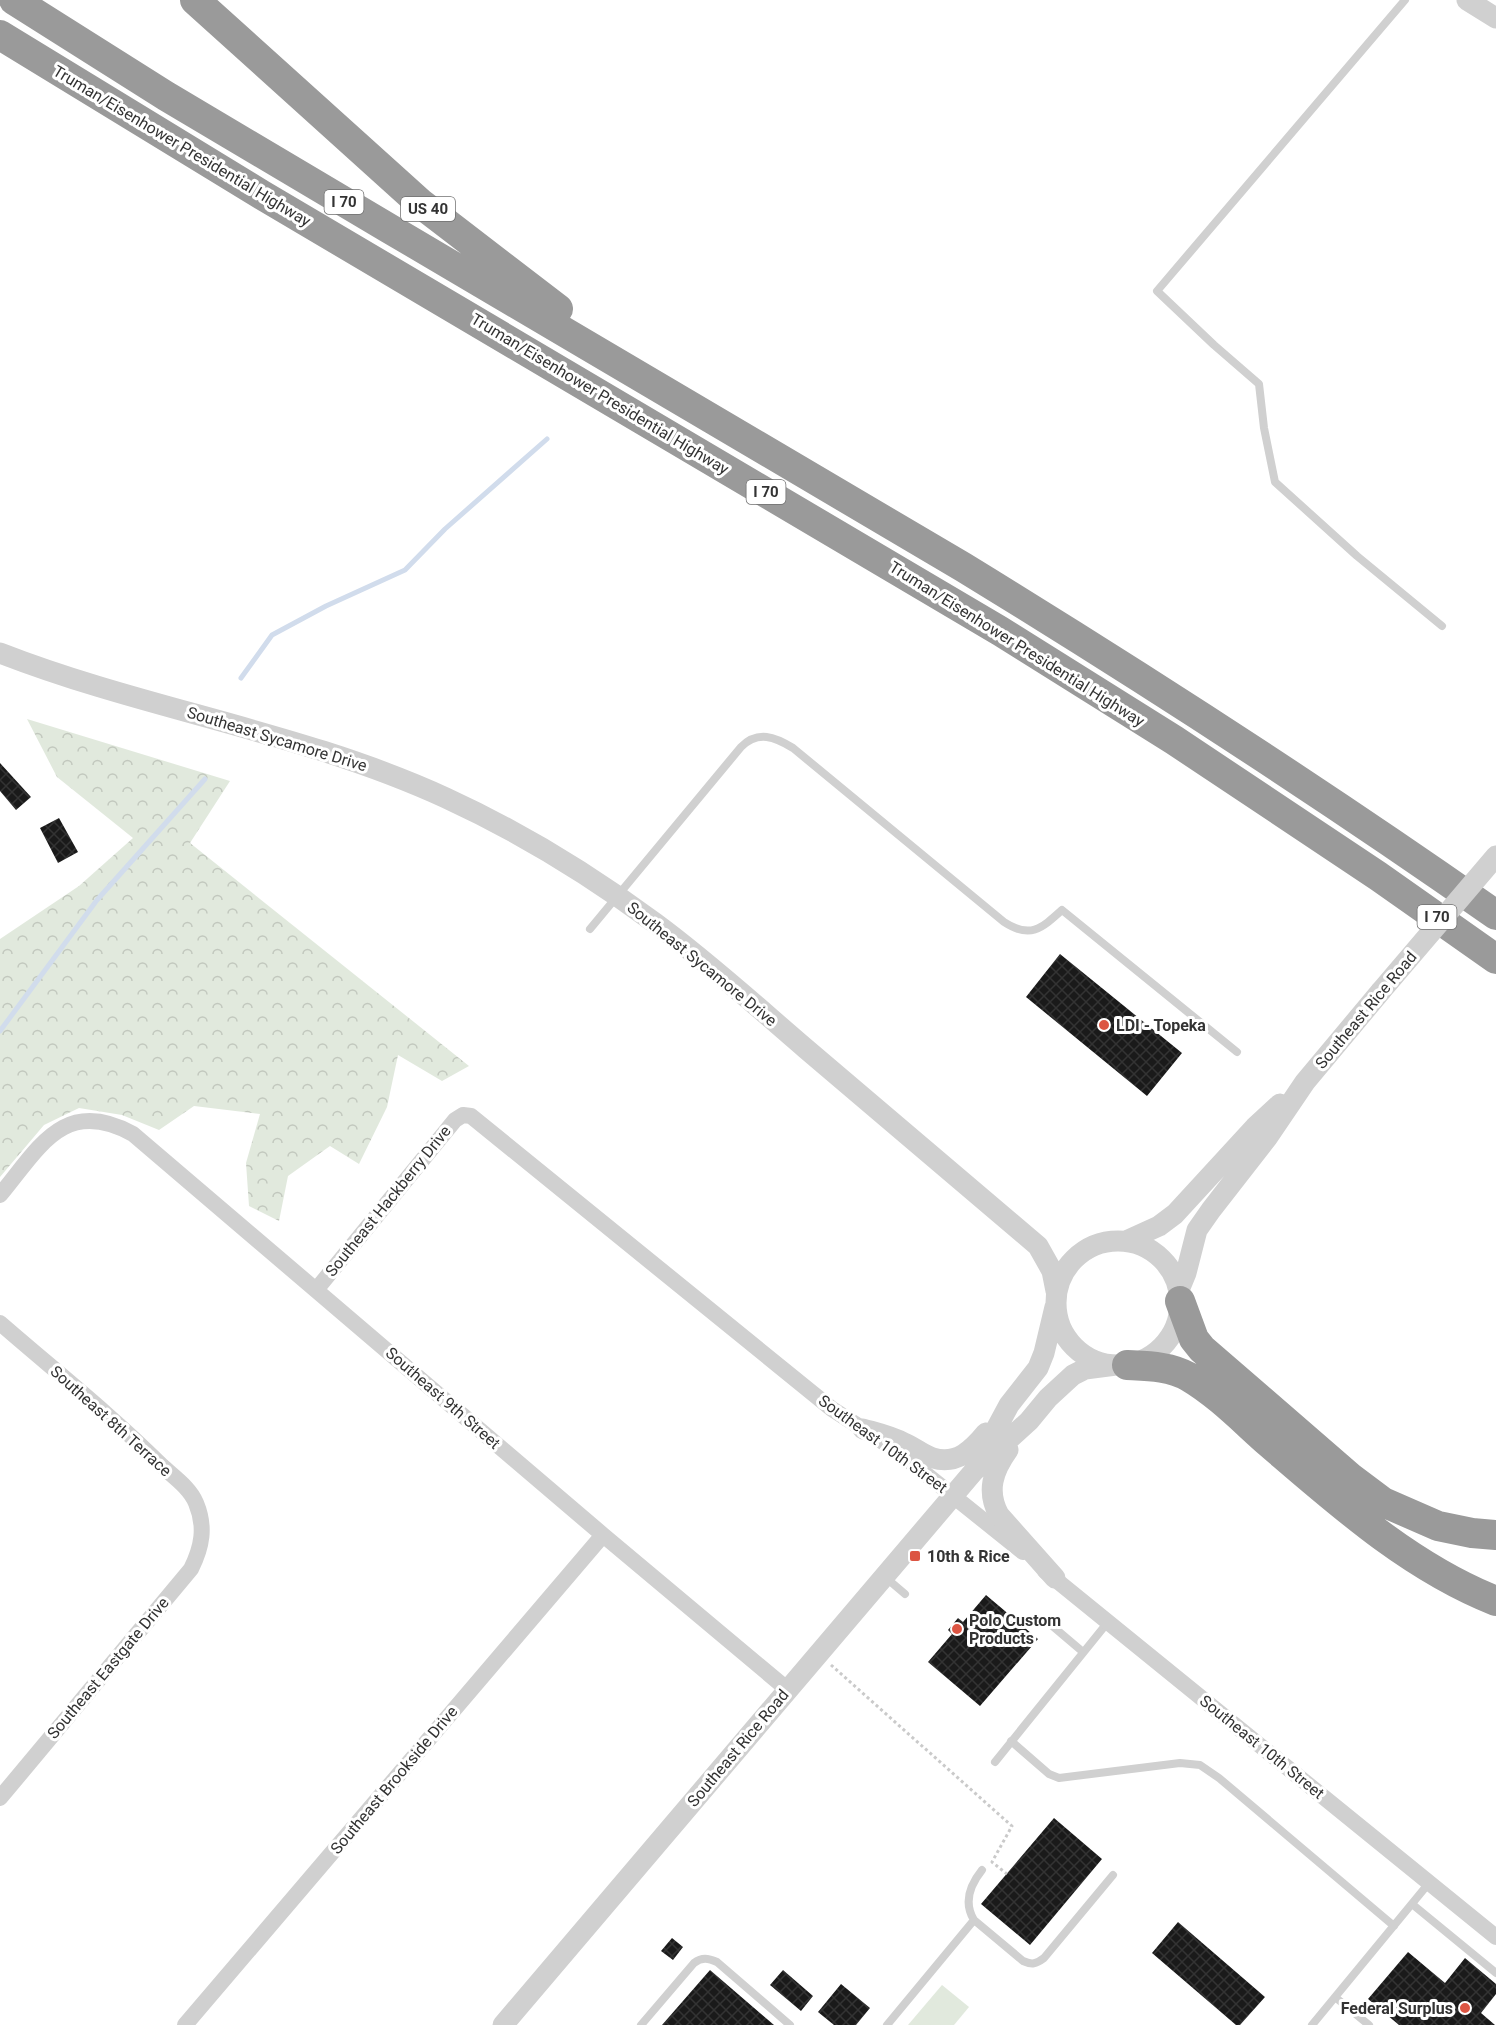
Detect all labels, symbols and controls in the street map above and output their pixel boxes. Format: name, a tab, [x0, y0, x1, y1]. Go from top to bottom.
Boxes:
street label: Truman/Eisenhower Presidential Highway	[50, 61, 315, 231]
road number: I 70	[324, 190, 364, 214]
road number: US 40	[401, 197, 455, 221]
street label: Truman/Eisenhower Presidential Highway	[468, 309, 733, 479]
road number: I 70	[746, 480, 786, 504]
street label: Truman/Eisenhower Presidential Highway	[886, 557, 1148, 731]
street label: Southeast Sycamore Drive	[185, 703, 369, 775]
street label: Southeast Sycamore Drive	[623, 898, 781, 1030]
road number: I 70	[1418, 905, 1456, 929]
street label: Southeast Rice Road	[1311, 947, 1421, 1073]
place label: LDI - Topeka	[1116, 1016, 1206, 1035]
marker: LDI - Topeka	[1097, 1018, 1111, 1032]
street label: Southeast Hackberry Drive	[321, 1122, 455, 1280]
street label: Southeast 9th Street	[382, 1343, 504, 1453]
street label: Southeast 8th Terrace	[47, 1362, 175, 1480]
street label: Southeast 10th Street	[815, 1391, 951, 1497]
place label: 10th & Rice	[927, 1547, 1010, 1566]
marker: 10th & Rice	[908, 1549, 922, 1563]
street label: Southeast Eastgate Drive	[43, 1593, 173, 1743]
place label: Polo Custom Products	[969, 1611, 1061, 1648]
marker: Polo Custom Products	[950, 1622, 964, 1636]
street label: Southeast Rice Road	[683, 1685, 793, 1811]
street label: Southeast 10th Street	[1196, 1691, 1328, 1803]
street label: Southeast Brookside Drive	[327, 1702, 461, 1858]
place label: Federal Surplus	[1341, 1999, 1453, 2018]
marker: Federal Surplus	[1458, 2001, 1472, 2015]

